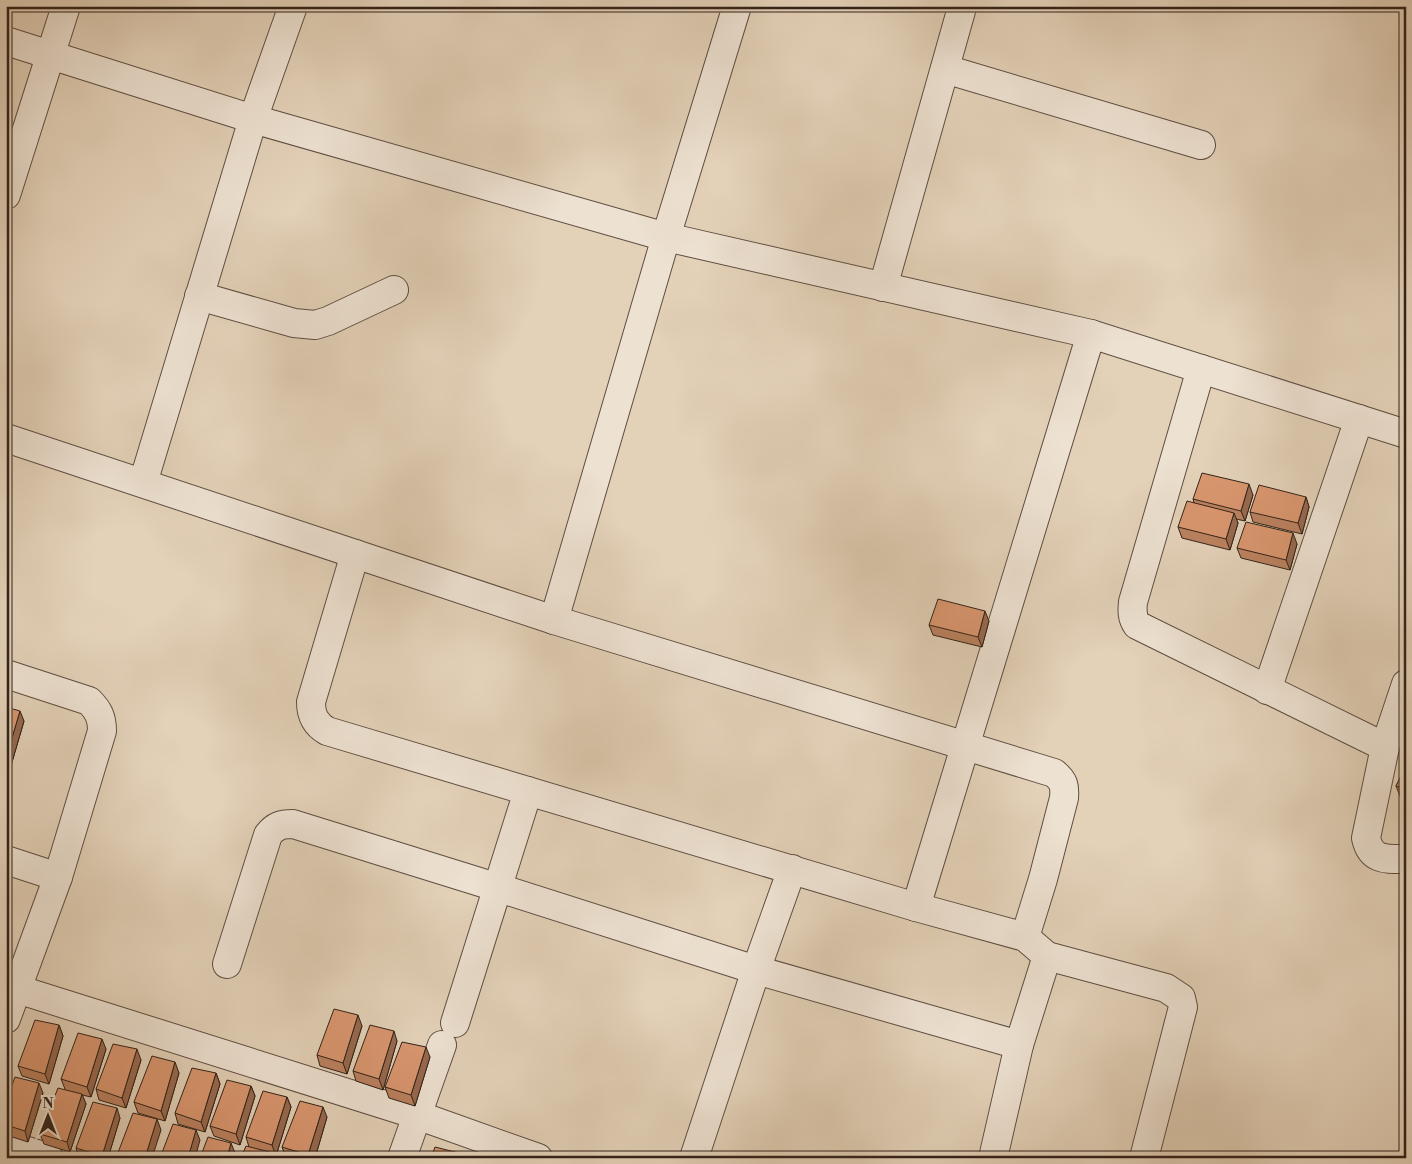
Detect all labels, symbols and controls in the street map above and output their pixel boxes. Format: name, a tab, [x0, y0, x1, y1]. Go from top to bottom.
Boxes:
north arrow	[22, 1092, 72, 1142]
text: N	[42, 1095, 54, 1113]

